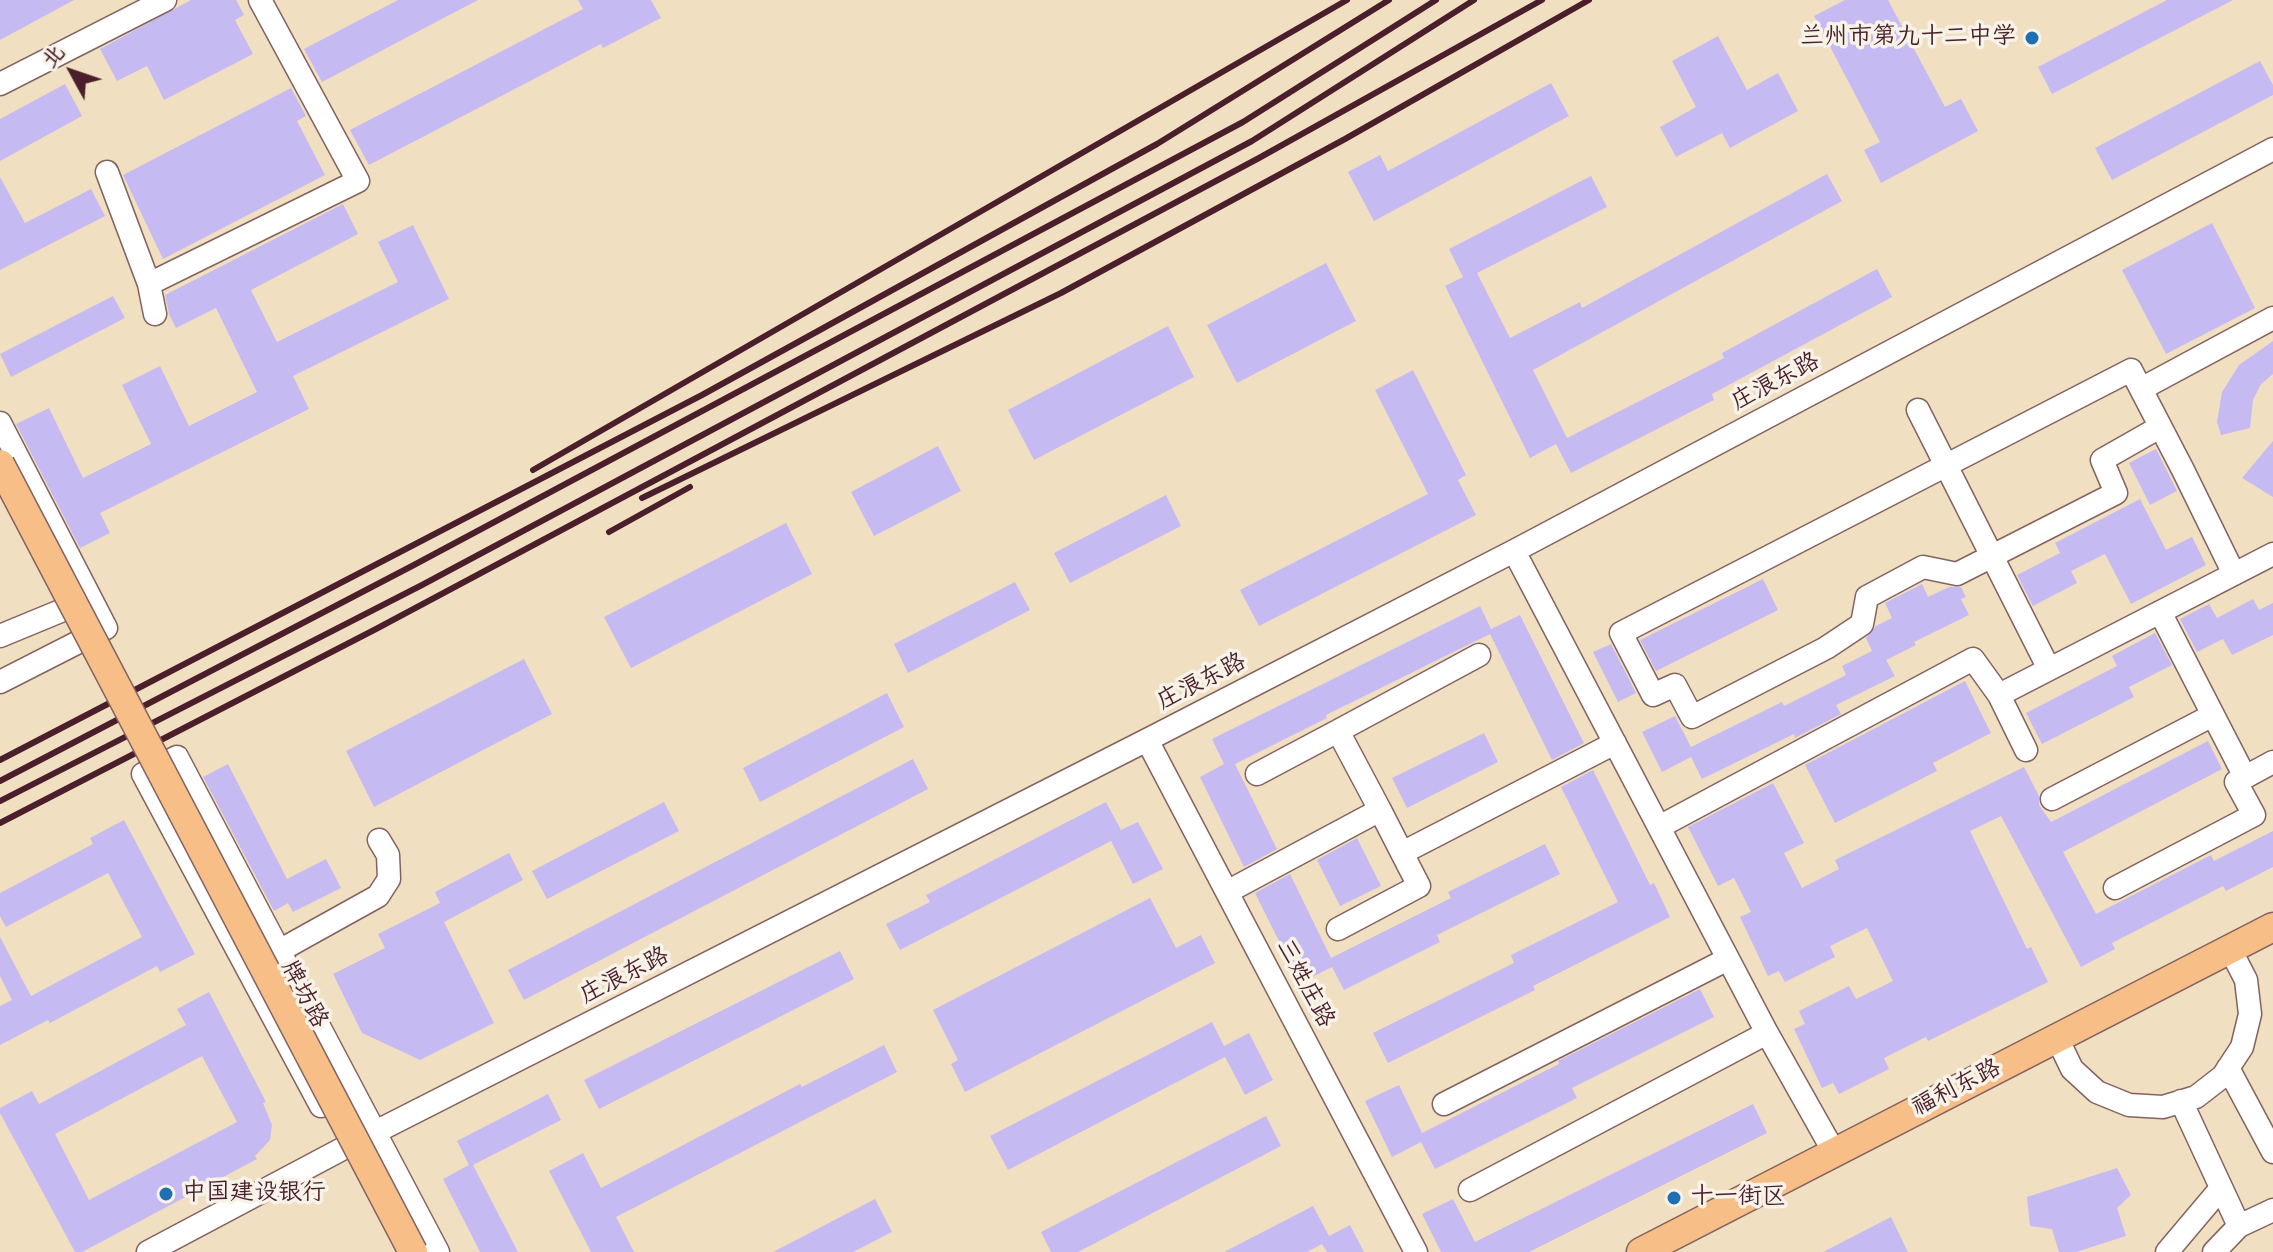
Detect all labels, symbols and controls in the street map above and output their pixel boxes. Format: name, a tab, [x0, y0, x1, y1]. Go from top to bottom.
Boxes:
place label: 兰州市第九十二中学	[1800, 24, 2016, 52]
marker: 兰州市第九十二中学	[2023, 29, 2041, 47]
north arrow	[32, 32, 112, 112]
text: 北	[34, 38, 72, 75]
street label: 庄浪东路	[1727, 348, 1825, 418]
street label: 庄浪东路	[1153, 648, 1251, 718]
street label: 三姓庄路	[1269, 935, 1339, 1033]
street label: 庄浪东路	[576, 942, 674, 1012]
street label: 牌坊路	[273, 956, 333, 1034]
street label: 福利东路	[1908, 1054, 2006, 1124]
place label: 中国建设银行	[182, 1180, 326, 1208]
place label: 十一街区	[1690, 1184, 1786, 1212]
marker: 中国建设银行	[157, 1185, 175, 1203]
marker: 十一街区	[1665, 1189, 1683, 1207]

